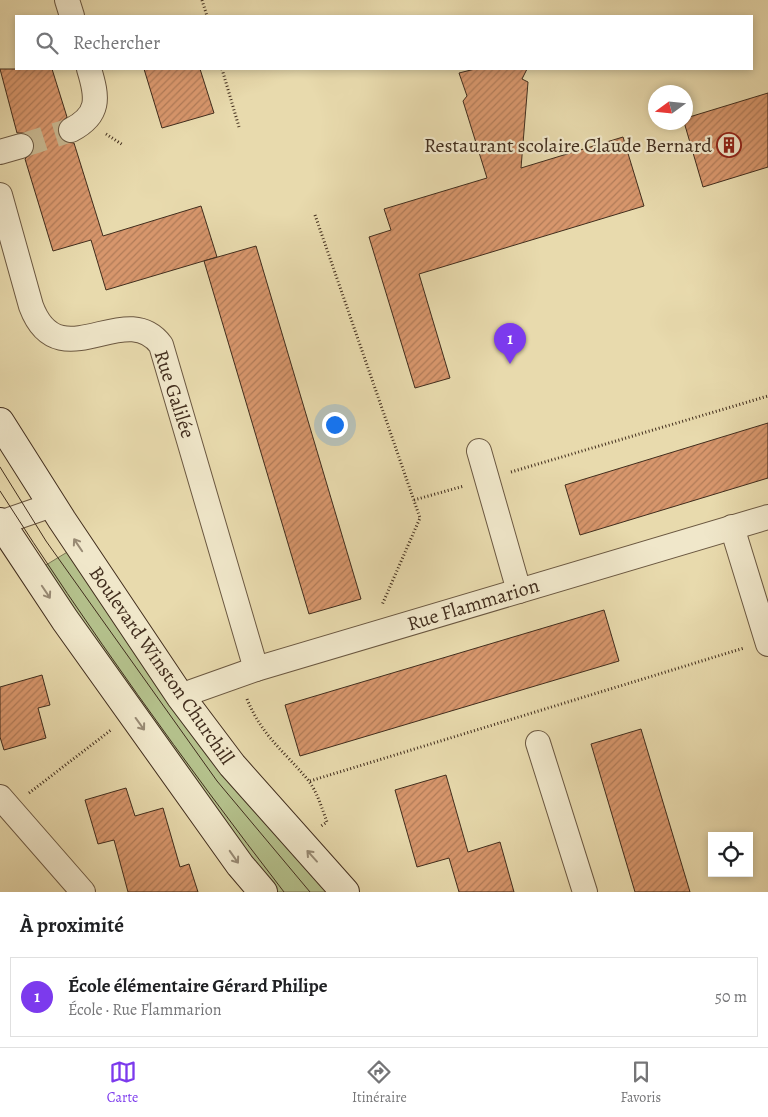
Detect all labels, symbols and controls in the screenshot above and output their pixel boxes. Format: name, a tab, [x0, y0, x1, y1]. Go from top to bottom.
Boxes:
search box	[15, 15, 753, 70]
icon: search	[33, 29, 61, 57]
text: Rechercher	[73, 30, 160, 56]
north arrow	[648, 85, 693, 130]
place label: Restaurant scolaire Claude Bernard	[424, 132, 712, 159]
building icon: Restaurant scolaire Claude Bernard	[716, 132, 742, 158]
pin: 1	[494, 323, 526, 364]
street label: Rue Galilée	[148, 347, 201, 442]
your location	[322, 412, 348, 438]
one-way arrow	[73, 538, 83, 552]
street label: Boulevard Winston Churchill	[83, 561, 241, 770]
street label: Rue Flammarion	[404, 572, 542, 637]
one-way arrow	[41, 584, 51, 598]
one-way arrow	[135, 717, 145, 731]
map controls	[708, 832, 753, 877]
button: locate	[708, 832, 753, 877]
one-way arrow	[307, 849, 318, 862]
one-way arrow	[229, 850, 239, 864]
text: À proximité	[20, 911, 124, 939]
text: École élémentaire Gérard Philipe	[68, 973, 328, 999]
text: 1	[34, 986, 40, 1008]
text: 50 m	[715, 986, 747, 1008]
text: École · Rue Flammarion	[68, 999, 221, 1021]
tab: Carte	[107, 1058, 138, 1107]
tab: Itinéraire	[352, 1058, 407, 1107]
tab: Favoris	[620, 1058, 661, 1107]

